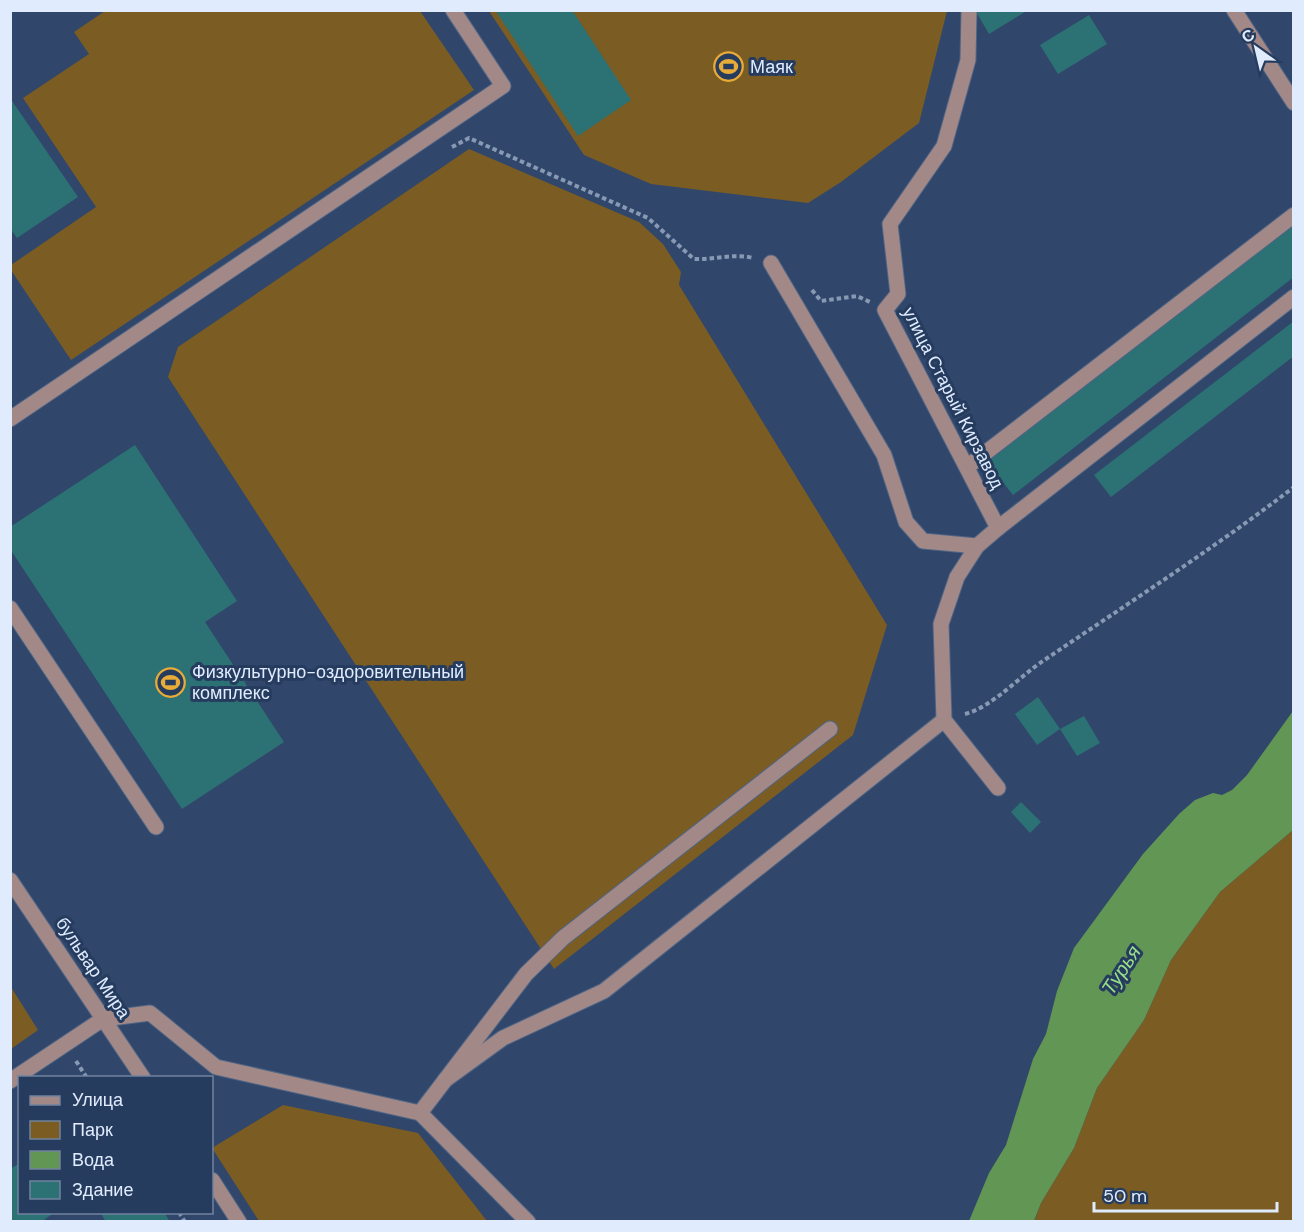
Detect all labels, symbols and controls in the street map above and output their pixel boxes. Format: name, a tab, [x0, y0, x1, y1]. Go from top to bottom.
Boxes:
north arrow	[1226, 18, 1286, 78]
text: С	[1237, 24, 1259, 48]
sports icon: Маяк	[713, 51, 745, 83]
place label: Маяк	[750, 55, 793, 79]
street label: улица Старый Кирзавод	[897, 303, 1010, 494]
place label: Физкультурно-оздоровительный комплекс	[192, 660, 464, 705]
sports icon: Физкультурно-оздоровительный комплекс	[155, 666, 187, 698]
street label: бульвар Мира	[50, 913, 136, 1024]
water label: Турья	[1095, 940, 1147, 1000]
legend	[18, 1076, 213, 1214]
text: Улица	[72, 1088, 124, 1112]
text: Парк	[72, 1118, 113, 1142]
text: Вода	[72, 1148, 115, 1172]
scale bar	[1094, 1175, 1277, 1213]
text: Здание	[72, 1178, 133, 1202]
text: 50 m	[1103, 1184, 1147, 1208]

